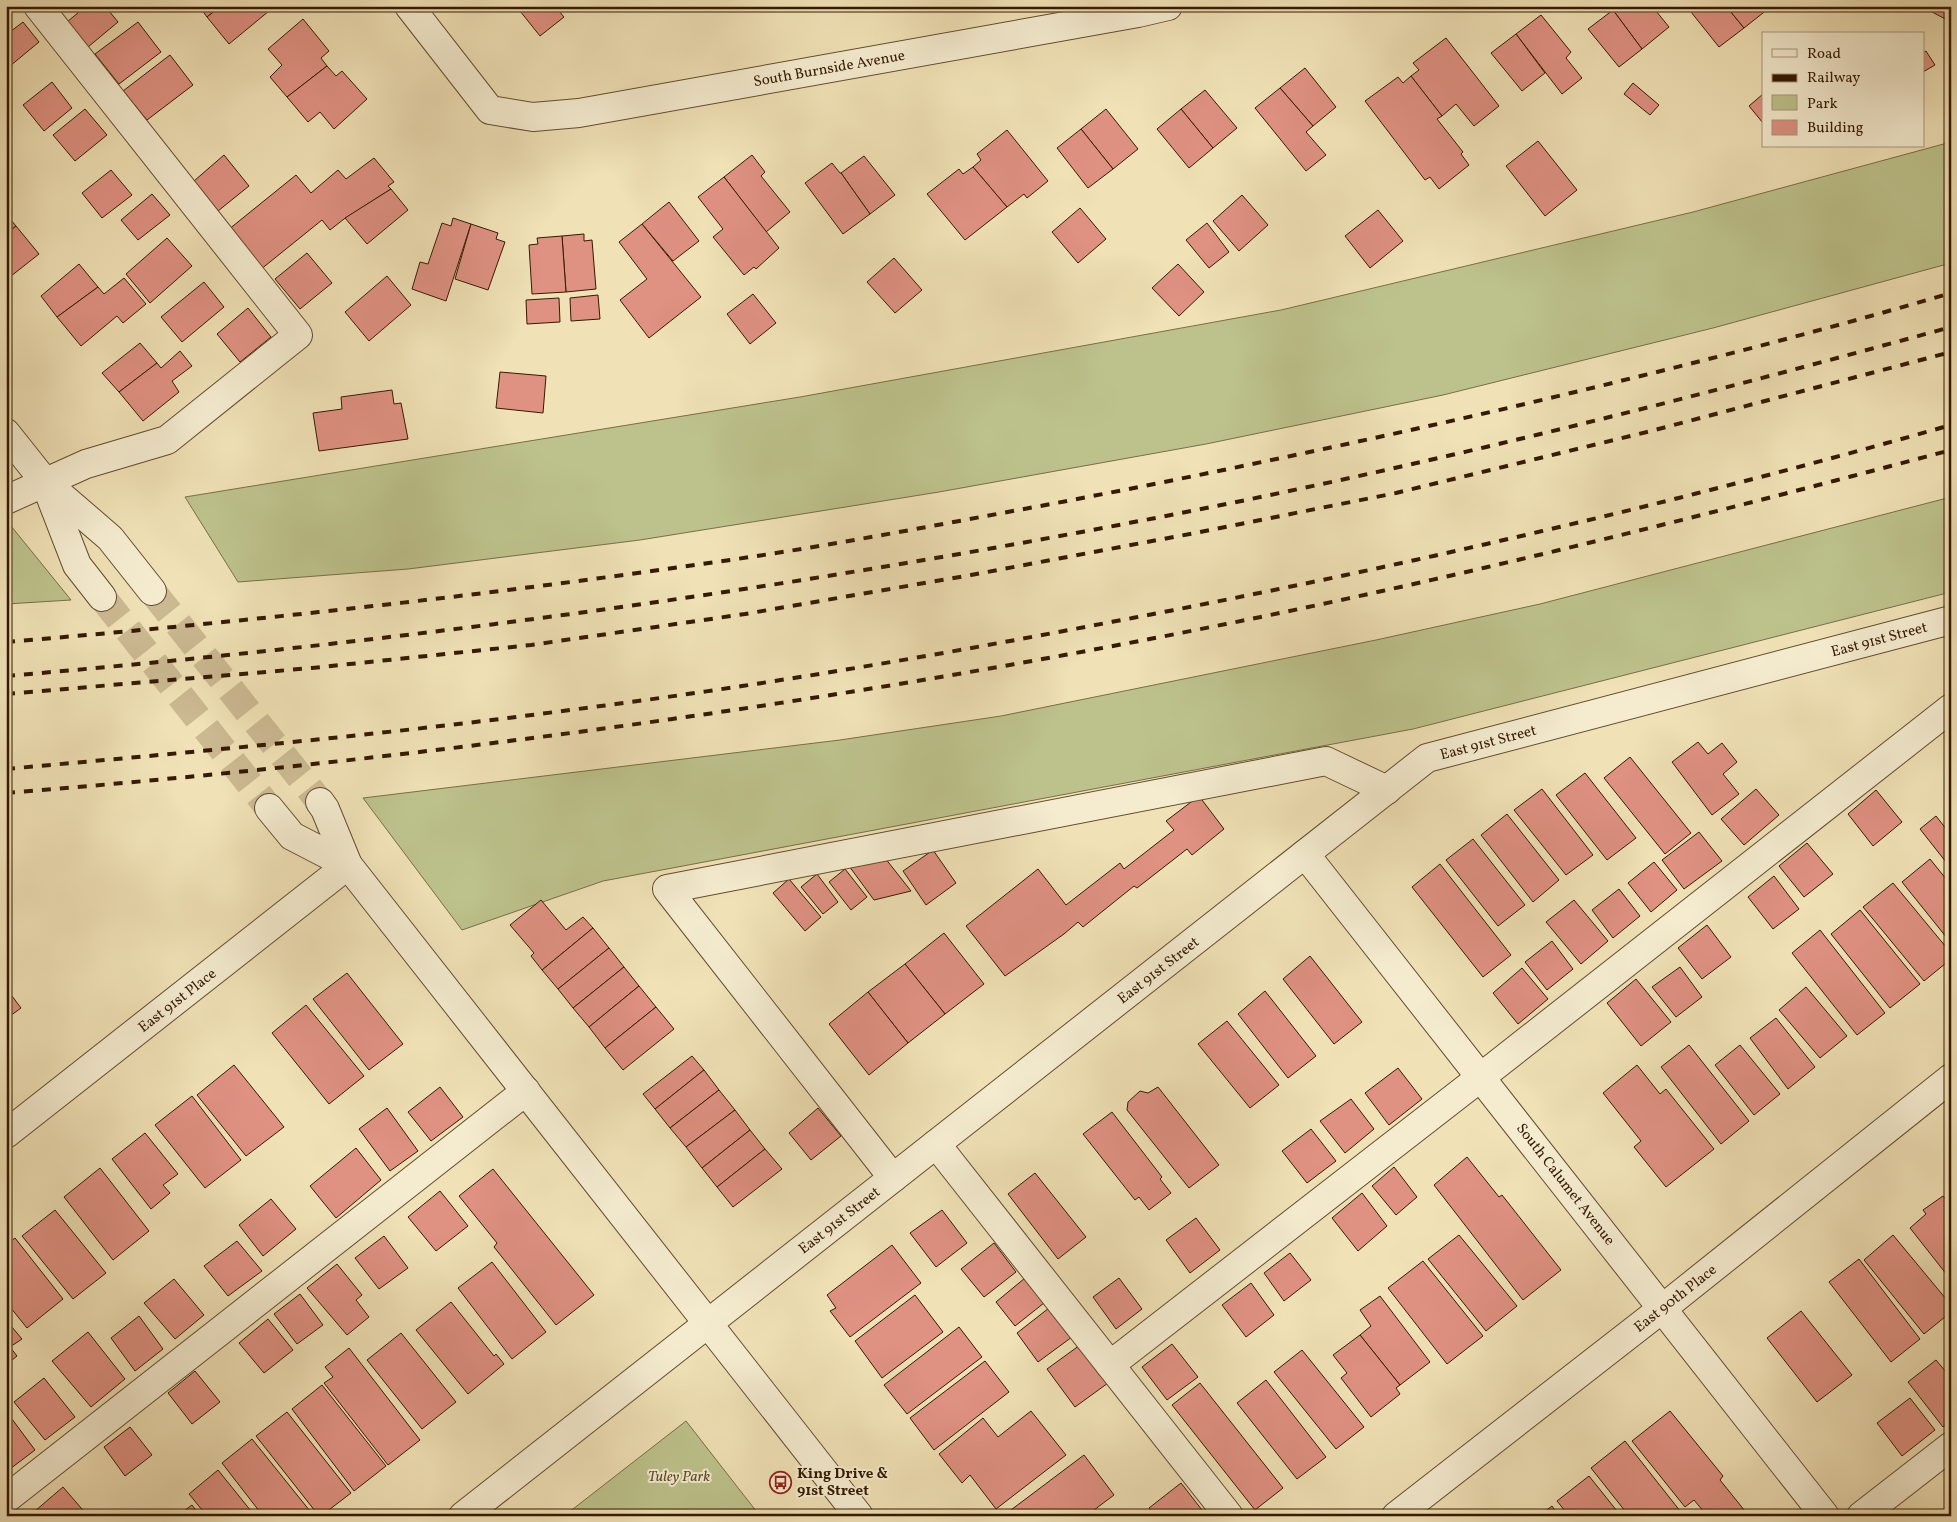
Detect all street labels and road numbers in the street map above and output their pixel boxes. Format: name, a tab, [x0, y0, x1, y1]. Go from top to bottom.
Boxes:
street label: South Burnside Avenue	[752, 46, 907, 93]
street label: East 91st Street	[1829, 618, 1930, 663]
street label: East 91st Street	[1438, 721, 1539, 766]
street label: East 91st Street	[1114, 932, 1204, 1010]
street label: East 91st Place	[134, 964, 221, 1038]
street label: South Calumet Avenue	[1510, 1119, 1619, 1250]
street label: East 91st Street	[795, 1182, 885, 1260]
street label: East 90th Place	[1630, 1260, 1722, 1338]

